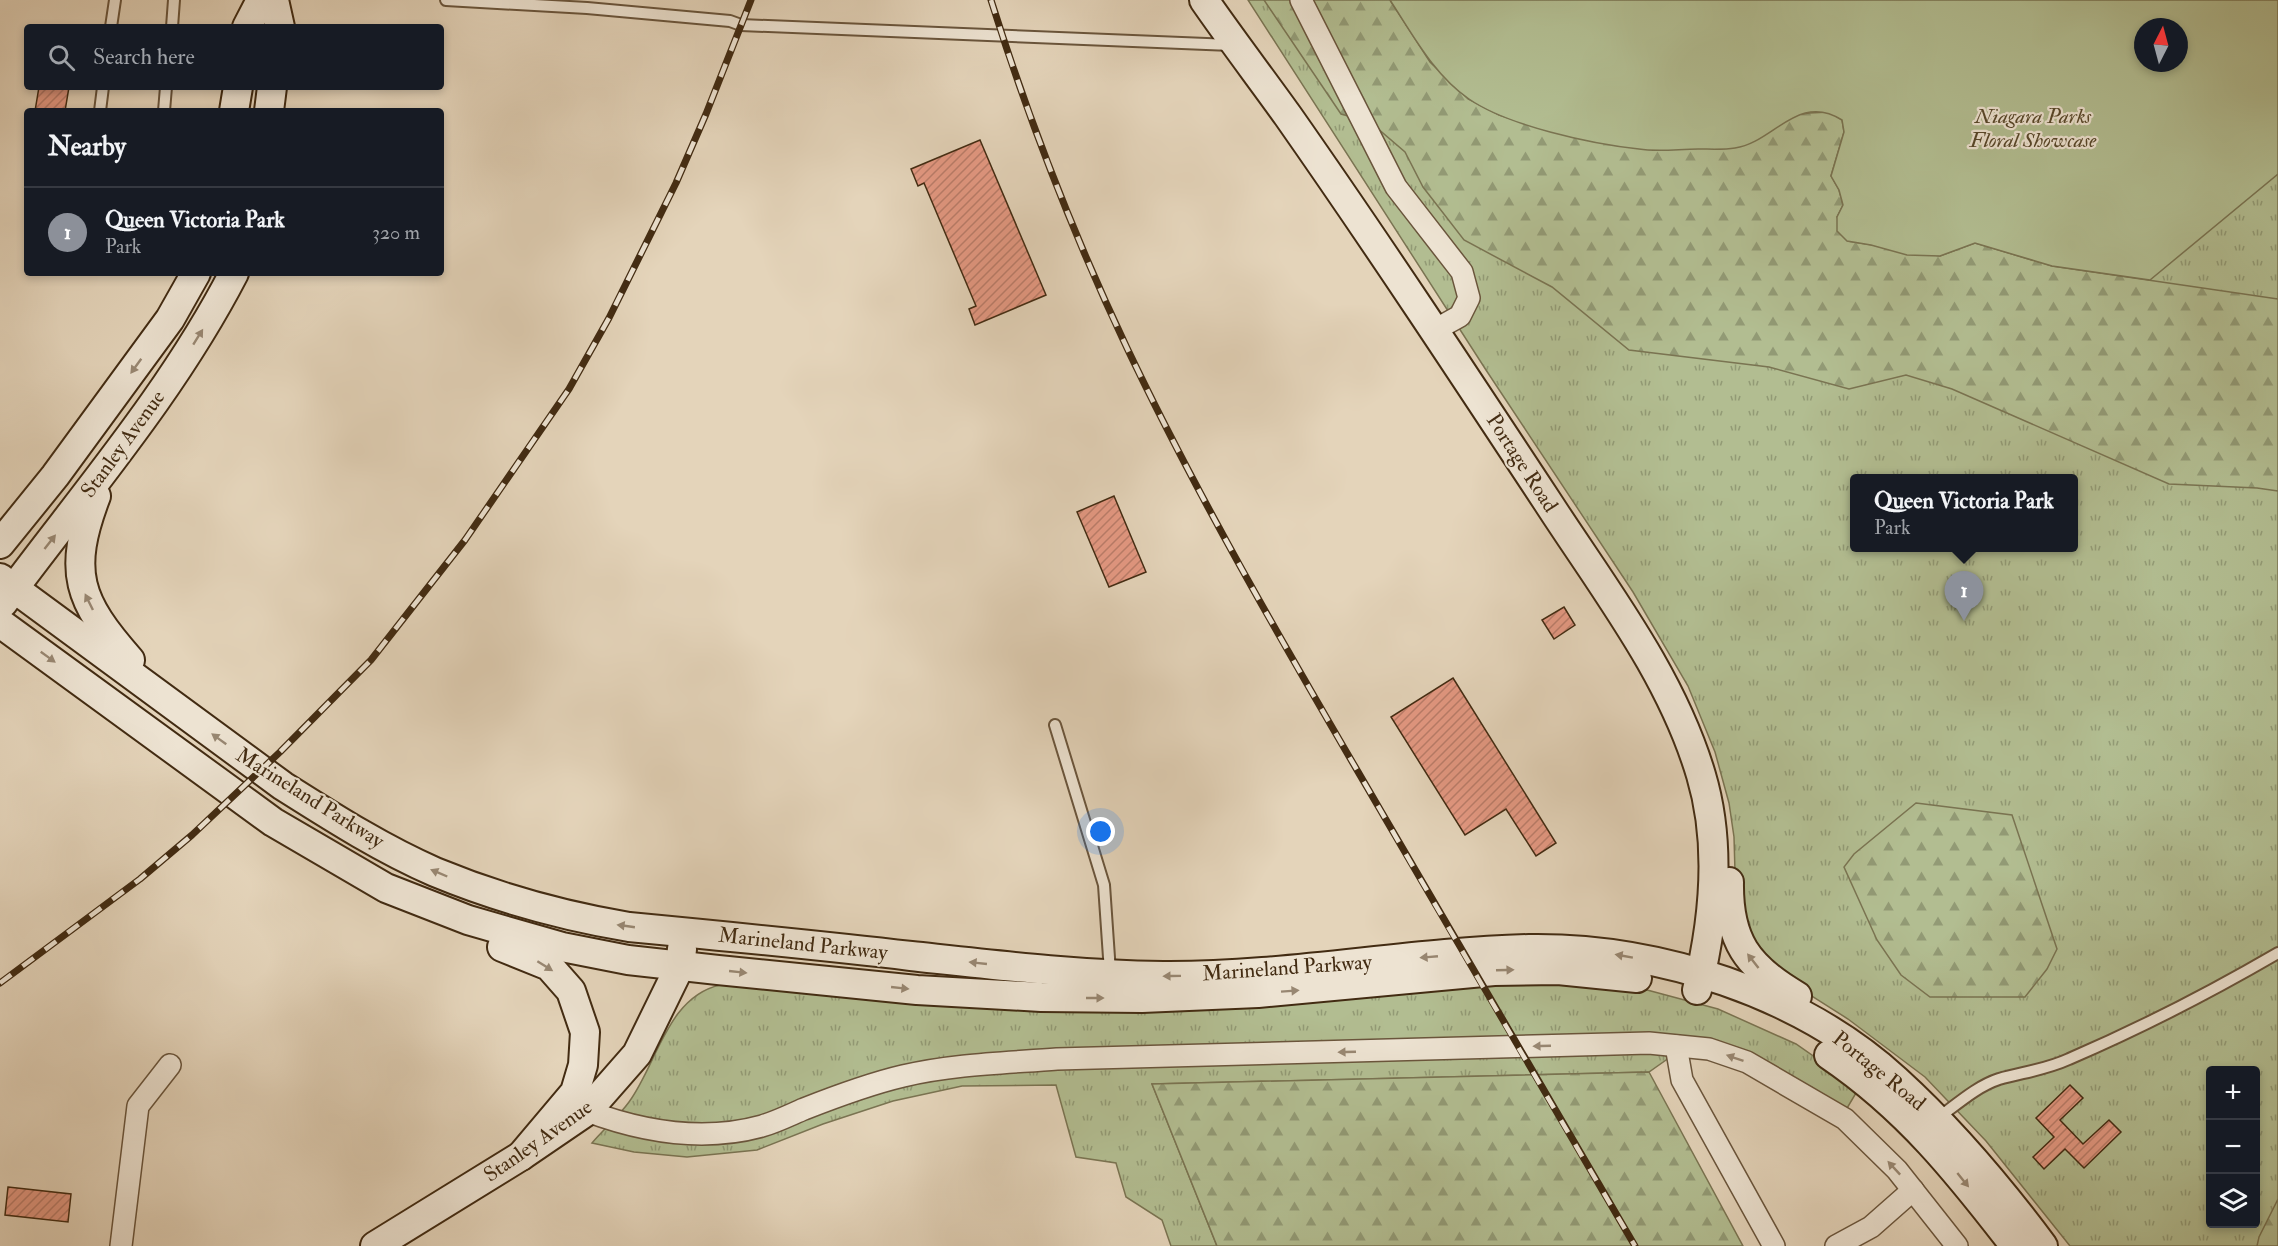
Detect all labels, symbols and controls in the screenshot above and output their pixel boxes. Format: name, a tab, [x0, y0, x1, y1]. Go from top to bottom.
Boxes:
north arrow	[2134, 18, 2188, 72]
search box	[24, 24, 444, 90]
icon: search	[45, 41, 78, 74]
text: Search here	[93, 43, 195, 71]
park label: Niagara Parks Floral Showcase	[1969, 103, 2097, 154]
text: Nearby	[48, 131, 126, 163]
text: Queen Victoria Park	[105, 206, 285, 234]
text: 1	[64, 220, 71, 245]
text: 320 m	[372, 220, 420, 245]
text: Park	[105, 234, 141, 259]
one-way arrow	[193, 329, 204, 345]
one-way arrow	[130, 358, 142, 373]
street label: Stanley Avenue	[75, 385, 171, 503]
street label: Portage Road	[1480, 408, 1564, 518]
popup	[1850, 474, 2078, 552]
text: Queen Victoria Park	[1874, 487, 2054, 515]
text: Park	[1874, 515, 1910, 540]
one-way arrow	[43, 535, 55, 550]
pin: 1	[1944, 572, 1984, 621]
one-way arrow	[84, 594, 93, 611]
one-way arrow	[39, 651, 55, 663]
one-way arrow	[211, 733, 227, 745]
street label: Marineland Parkway	[231, 742, 390, 855]
your location	[1086, 817, 1115, 846]
one-way arrow	[429, 868, 447, 878]
one-way arrow	[616, 921, 635, 930]
street label: Marineland Parkway	[717, 922, 890, 966]
street label: Marineland Parkway	[1201, 949, 1373, 987]
one-way arrow	[1420, 952, 1439, 962]
one-way arrow	[1614, 952, 1633, 961]
one-way arrow	[1748, 954, 1760, 969]
one-way arrow	[968, 958, 987, 968]
one-way arrow	[537, 961, 554, 972]
one-way arrow	[1495, 966, 1514, 975]
one-way arrow	[729, 967, 748, 977]
one-way arrow	[1163, 971, 1182, 981]
one-way arrow	[891, 983, 910, 993]
one-way arrow	[1280, 986, 1299, 996]
one-way arrow	[1086, 993, 1105, 1003]
street label: Portage Road	[1827, 1025, 1932, 1117]
one-way arrow	[1533, 1042, 1552, 1051]
one-way arrow	[1338, 1047, 1357, 1056]
one-way arrow	[1726, 1052, 1744, 1062]
map controls	[2206, 1066, 2260, 1228]
button: +	[2206, 1066, 2260, 1120]
street label: Stanley Avenue	[478, 1094, 598, 1188]
button: −	[2206, 1120, 2260, 1174]
one-way arrow	[1887, 1160, 1901, 1175]
one-way arrow	[1956, 1172, 1969, 1188]
button: layers	[2206, 1174, 2260, 1228]

